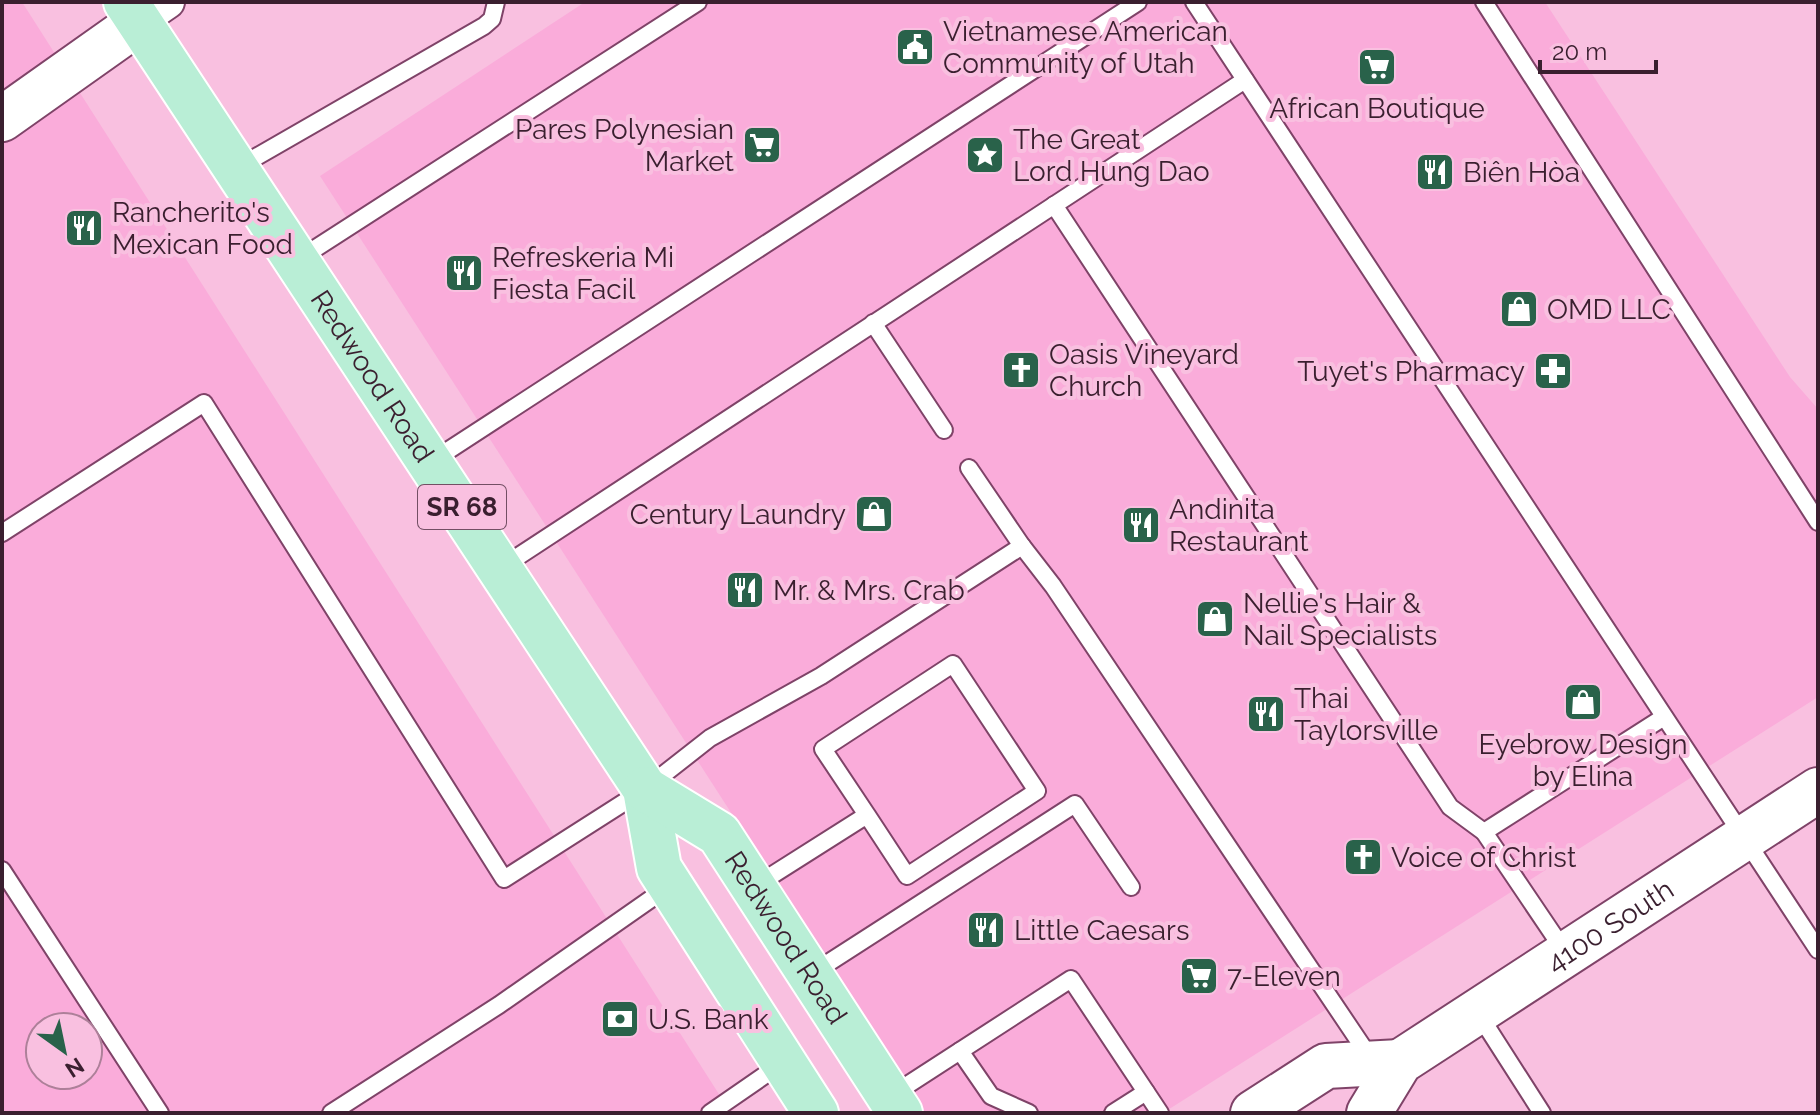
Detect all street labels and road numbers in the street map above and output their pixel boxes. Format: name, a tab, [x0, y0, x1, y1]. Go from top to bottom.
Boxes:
street label: Redwood Road	[304, 284, 441, 468]
road number: SR 68	[418, 485, 506, 529]
street label: Redwood Road	[718, 845, 854, 1030]
street label: 4100 South	[1540, 873, 1680, 979]

